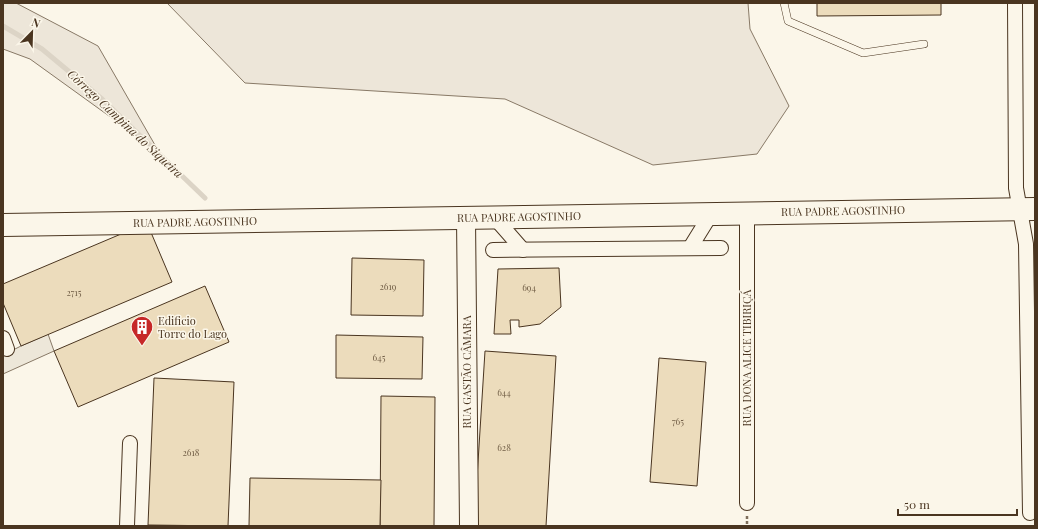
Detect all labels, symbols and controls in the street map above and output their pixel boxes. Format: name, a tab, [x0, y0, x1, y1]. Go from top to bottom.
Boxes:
north arrow	[12, 12, 52, 52]
text: N	[30, 14, 43, 31]
water label: Córrego Campina do Siqueira	[65, 65, 187, 181]
street label: RUA PADRE AGOSTINHO	[781, 202, 905, 219]
street label: RUA PADRE AGOSTINHO	[457, 208, 581, 225]
street label: RUA PADRE AGOSTINHO	[133, 213, 257, 230]
house number: 2619	[380, 280, 397, 292]
house number: 694	[522, 281, 536, 293]
house number: 2715	[67, 286, 82, 298]
street label: RUA DONA ALICE TIBIRIÇÁ	[739, 290, 754, 426]
place label: Edificio Torre do Lago	[158, 313, 227, 341]
building icon: Edificio Torre do Lago	[129, 314, 155, 347]
street label: RUA GASTÃO CÂMARA	[459, 315, 474, 429]
house number: 645	[373, 351, 386, 363]
house number: 644	[497, 386, 511, 398]
house number: 765	[672, 415, 684, 427]
house number: 628	[497, 441, 511, 453]
house number: 2618	[183, 446, 200, 458]
scale bar	[898, 491, 1017, 517]
text: 50 m	[904, 496, 930, 512]

